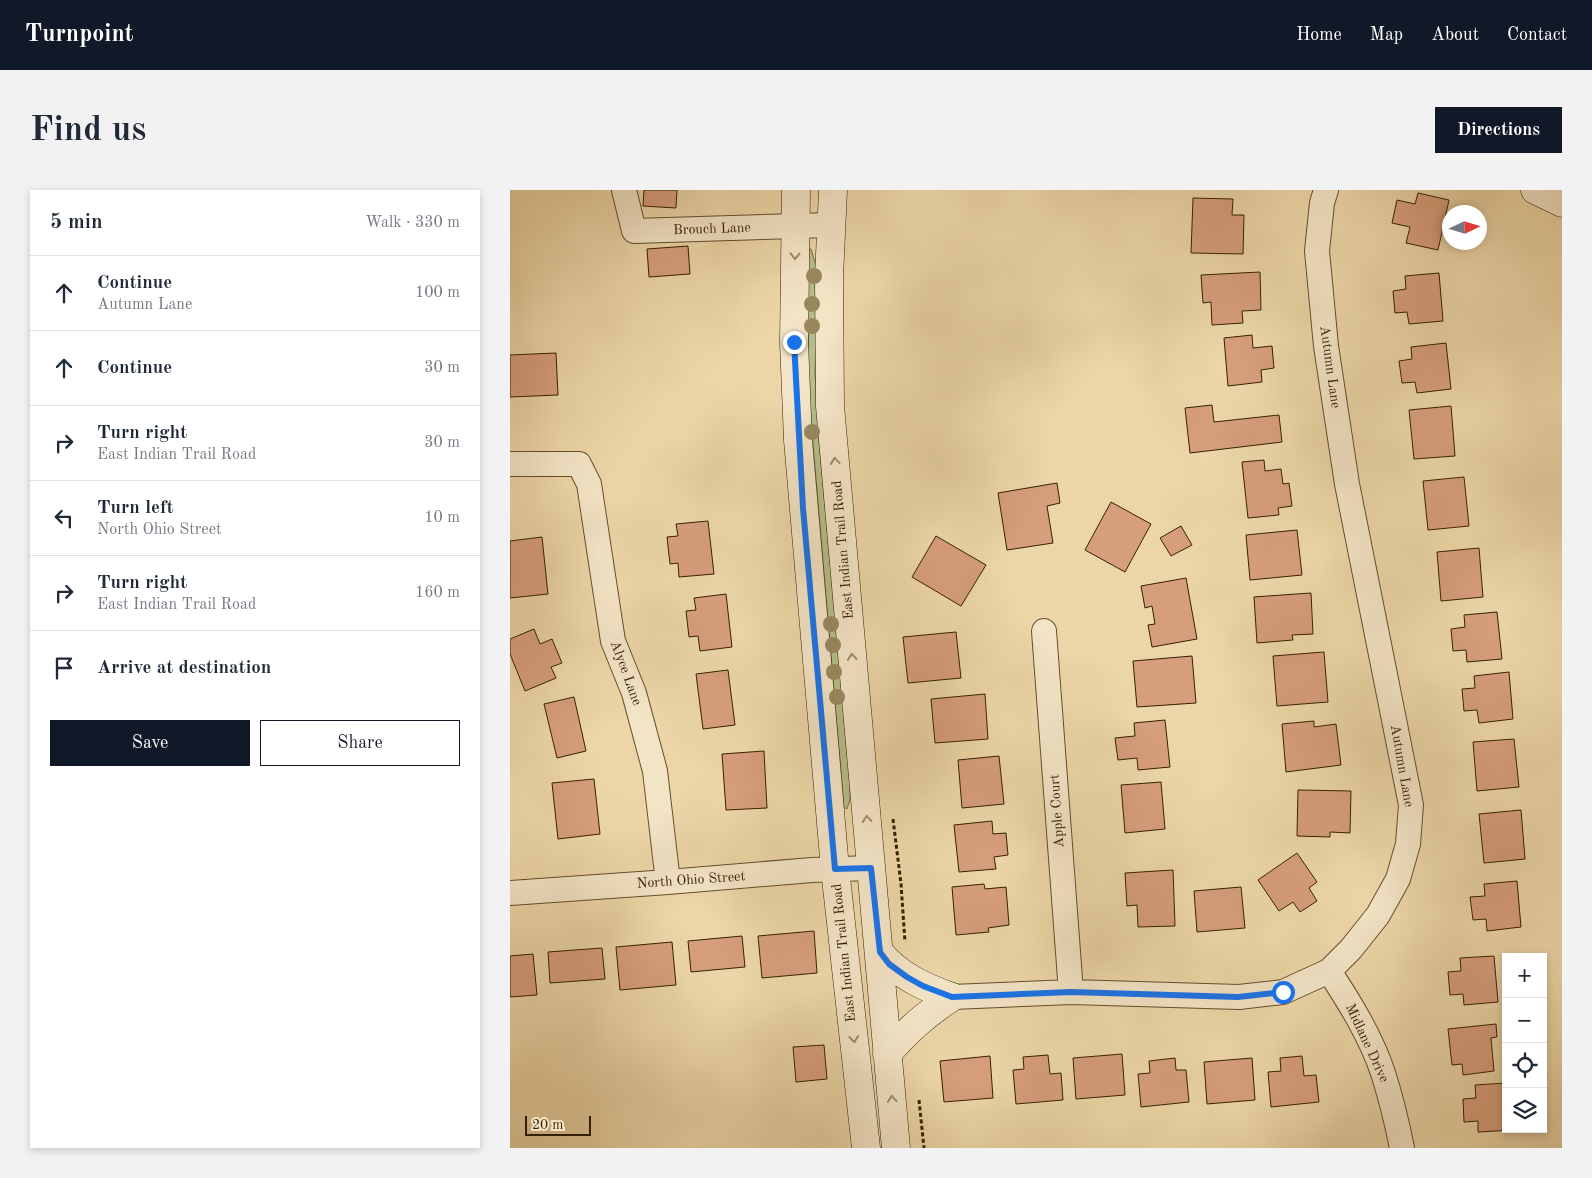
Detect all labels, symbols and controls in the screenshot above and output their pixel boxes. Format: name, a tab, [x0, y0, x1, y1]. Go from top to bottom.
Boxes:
text: Turnpoint	[25, 23, 133, 47]
text: Home	[1296, 26, 1342, 44]
text: Map	[1370, 26, 1403, 44]
text: About	[1431, 26, 1479, 44]
text: Contact	[1507, 26, 1567, 44]
button: Directions	[1435, 107, 1562, 153]
text: Find us	[30, 113, 146, 148]
north arrow	[1442, 205, 1487, 250]
text: 5 min	[50, 212, 103, 233]
text: Walk · 330 m	[365, 215, 460, 231]
street label: Brouch Lane	[673, 221, 751, 237]
one-way arrow	[790, 252, 800, 260]
text: Continue	[97, 274, 172, 293]
icon: ahead	[50, 279, 78, 307]
text: 100 m	[415, 285, 460, 301]
text: Autumn Lane	[97, 297, 192, 313]
street label: Autumn Lane	[1317, 325, 1343, 409]
route end	[783, 331, 806, 354]
icon: ahead	[50, 354, 78, 382]
text: Continue	[97, 359, 172, 378]
text: 30 m	[424, 360, 460, 376]
text: Turn right	[97, 424, 187, 443]
icon: right	[50, 429, 78, 457]
text: 30 m	[424, 435, 460, 451]
text: East Indian Trail Road	[97, 447, 256, 463]
one-way arrow	[830, 456, 841, 464]
street label: East Indian Trail Road	[830, 480, 856, 620]
text: Turn left	[97, 499, 174, 518]
icon: left	[50, 504, 78, 532]
text: 10 m	[424, 510, 460, 526]
text: North Ohio Street	[97, 522, 222, 538]
text: Turn right	[97, 574, 187, 593]
icon: right	[50, 579, 78, 607]
text: 160 m	[415, 585, 460, 601]
text: East Indian Trail Road	[97, 597, 256, 613]
street label: Alyce Lane	[608, 639, 644, 707]
one-way arrow	[847, 653, 858, 661]
icon: arrive	[50, 654, 78, 682]
text: Arrive at destination	[97, 659, 271, 678]
button: Save	[50, 720, 250, 766]
button: Share	[260, 720, 460, 766]
street label: Autumn Lane	[1388, 724, 1416, 808]
street label: Apple Court	[1047, 774, 1067, 848]
one-way arrow	[862, 815, 873, 823]
street label: North Ohio Street	[636, 869, 746, 891]
street label: East Indian Trail Road	[830, 883, 858, 1023]
map controls	[1502, 953, 1547, 1133]
button: +	[1502, 953, 1547, 998]
route start	[1272, 981, 1295, 1004]
button: −	[1502, 998, 1547, 1043]
street label: Midlane Drive	[1343, 1001, 1391, 1085]
one-way arrow	[848, 1036, 859, 1044]
button: locate	[1502, 1043, 1547, 1088]
button: layers	[1502, 1088, 1547, 1133]
one-way arrow	[887, 1095, 898, 1103]
scale bar	[525, 1113, 591, 1136]
text: 20 m	[532, 1118, 563, 1132]

